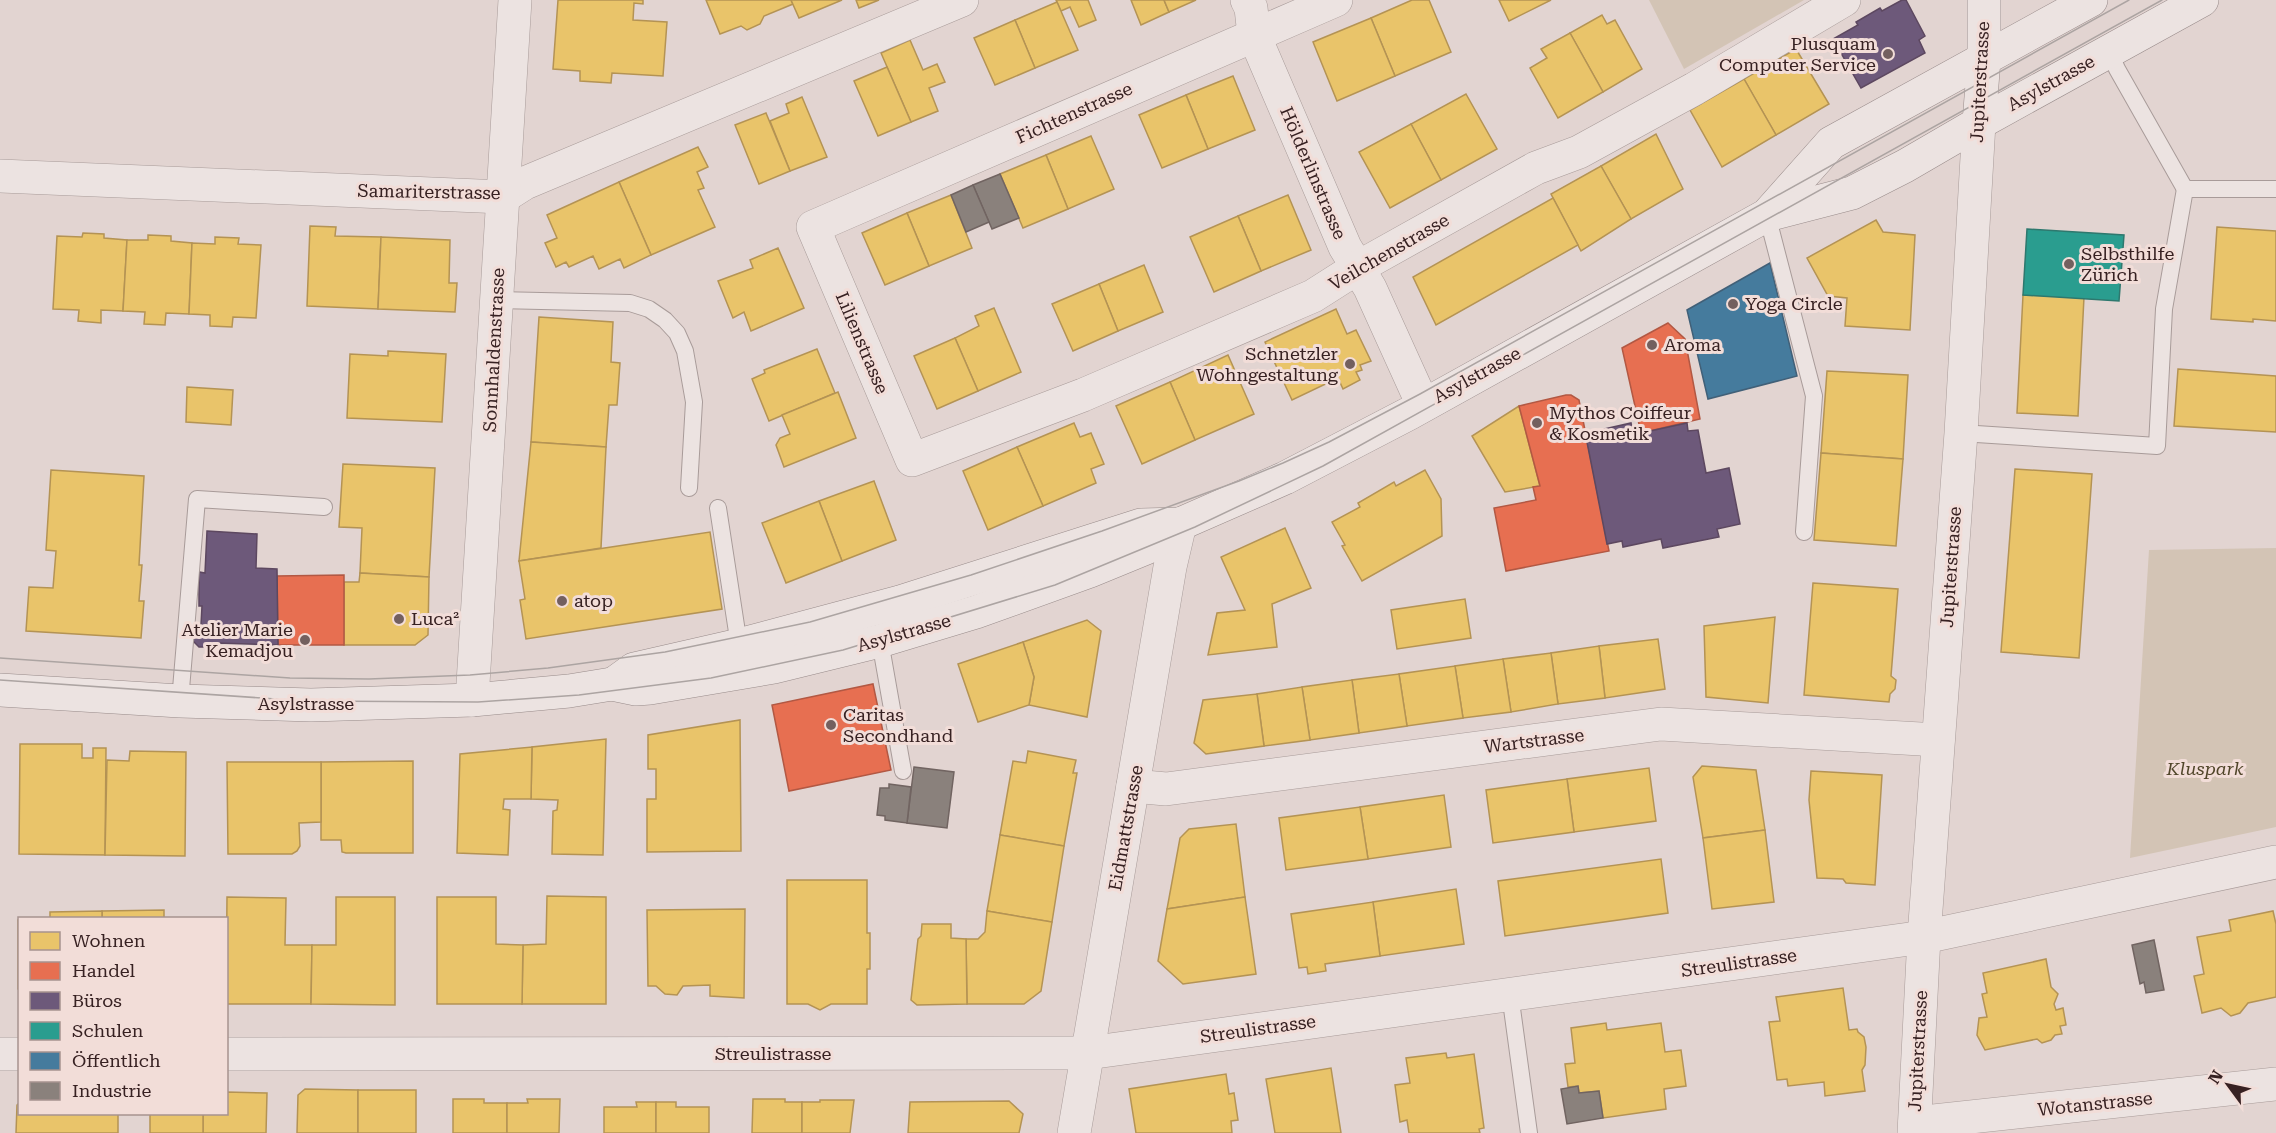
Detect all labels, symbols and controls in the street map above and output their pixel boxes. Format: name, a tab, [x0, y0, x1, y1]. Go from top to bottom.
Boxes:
street label: Jupiterstrasse	[1966, 21, 1993, 143]
place label: Plusquam Computer Service	[1719, 33, 1876, 75]
marker: Plusquam Computer Service	[1881, 47, 1895, 61]
street label: Asylstrasse	[2004, 50, 2098, 115]
street label: Fichtenstrasse	[1012, 77, 1135, 148]
street label: Hölderlinstrasse	[1276, 103, 1351, 242]
street label: Samariterstrasse	[357, 180, 501, 203]
street label: Veilchenstrasse	[1325, 209, 1453, 294]
place label: Selbsthilfe Zürich	[2081, 243, 2175, 285]
marker: Selbsthilfe Zürich	[2062, 257, 2076, 271]
street label: Sonnhaldenstrasse	[479, 267, 508, 433]
street label: Lilienstrasse	[832, 289, 893, 397]
place label: Yoga Circle	[1745, 293, 1843, 314]
marker: Yoga Circle	[1726, 297, 1740, 311]
place label: Aroma	[1664, 334, 1721, 355]
marker: Aroma	[1645, 338, 1659, 352]
street label: Asylstrasse	[1430, 342, 1524, 407]
place label: Schnetzler Wohngestaltung	[1196, 343, 1339, 385]
marker: Schnetzler Wohngestaltung	[1343, 357, 1357, 371]
place label: Mythos Coiffeur & Kosmetik	[1549, 402, 1691, 444]
marker: Mythos Coiffeur & Kosmetik	[1530, 416, 1544, 430]
street label: Jupiterstrasse	[1936, 506, 1965, 628]
place label: atop	[574, 590, 613, 611]
marker: atop	[555, 594, 569, 608]
place label: Luca²	[411, 608, 459, 629]
street label: Asylstrasse	[855, 609, 953, 656]
marker: Luca²	[392, 612, 406, 626]
place label: Atelier Marie Kemadjou	[181, 619, 293, 661]
marker: Atelier Marie Kemadjou	[298, 633, 312, 647]
street label: Asylstrasse	[258, 693, 354, 714]
place label: Caritas Secondhand	[843, 704, 954, 746]
marker: Caritas Secondhand	[824, 718, 838, 732]
street label: Wartstrasse	[1483, 724, 1585, 757]
park label: Kluspark	[2166, 758, 2244, 779]
street label: Eidmattstrasse	[1104, 763, 1147, 893]
legend	[18, 917, 228, 1115]
text: Wohnen	[72, 930, 146, 951]
street label: Streulistrasse	[1680, 944, 1798, 981]
text: Handel	[72, 960, 135, 981]
text: Büros	[72, 990, 122, 1011]
street label: Jupiterstrasse	[1904, 990, 1931, 1112]
street label: Streulistrasse	[1199, 1010, 1317, 1047]
text: Schulen	[72, 1020, 144, 1041]
street label: Streulistrasse	[715, 1043, 831, 1064]
text: Öffentlich	[72, 1050, 161, 1071]
north arrow	[2198, 1055, 2258, 1115]
text: N	[2205, 1067, 2227, 1087]
text: Industrie	[72, 1080, 152, 1101]
street label: Wotanstrasse	[2036, 1087, 2154, 1120]

